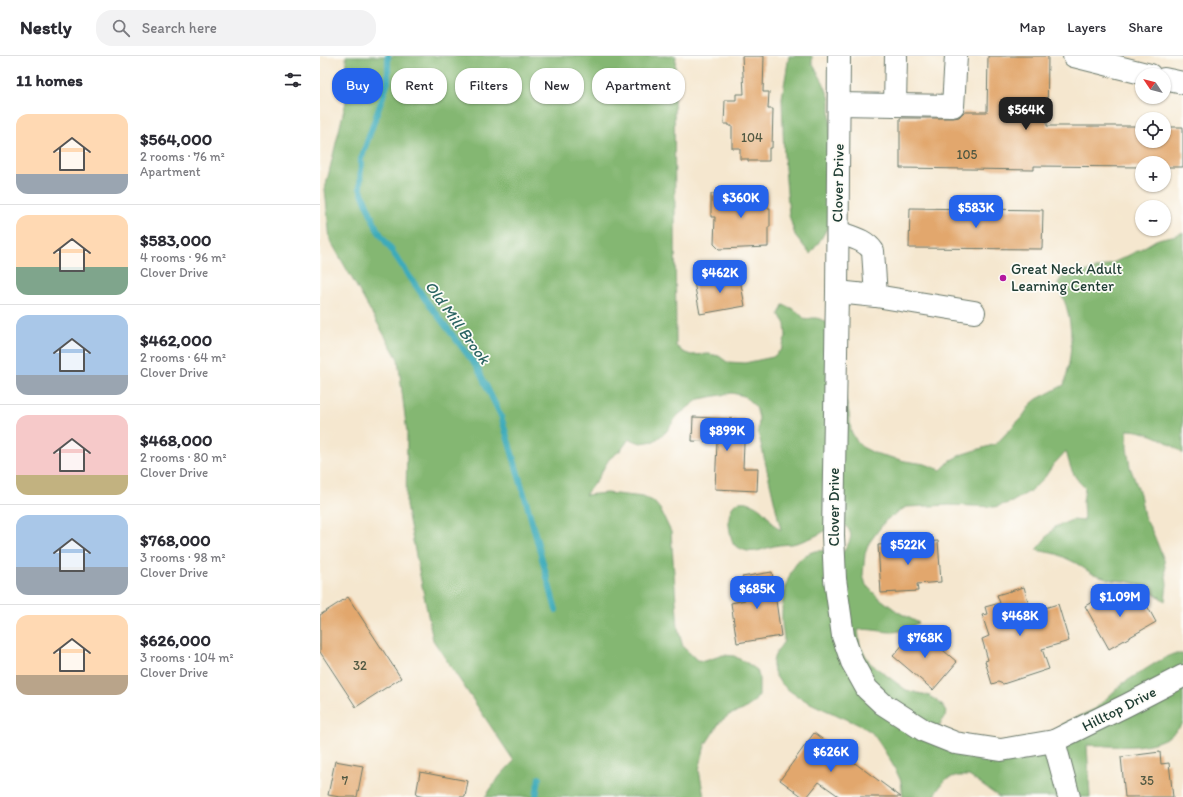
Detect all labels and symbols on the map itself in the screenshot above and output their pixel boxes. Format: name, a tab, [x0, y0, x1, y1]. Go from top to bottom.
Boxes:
north arrow	[1135, 68, 1171, 104]
pin: $564K	[998, 97, 1054, 131]
house number: 104	[741, 130, 763, 145]
street label: Clover Drive	[828, 143, 848, 223]
house number: 105	[957, 147, 978, 162]
pin: $360K	[713, 185, 769, 219]
pin: $583K	[948, 195, 1004, 229]
pin: $462K	[692, 260, 748, 294]
place label: Great Neck Adult Learning Center	[1011, 260, 1123, 295]
marker: Great Neck Adult Learning Center	[998, 273, 1008, 283]
water label: Old Mill Brook	[421, 277, 495, 368]
pin: $899K	[699, 418, 755, 452]
street label: Clover Drive	[825, 468, 843, 546]
pin: $522K	[880, 532, 936, 566]
pin: $685K	[729, 576, 785, 610]
pin: $1.09M	[1087, 584, 1153, 618]
pin: $468K	[992, 603, 1048, 637]
pin: $768K	[897, 625, 953, 659]
house number: 32	[353, 658, 367, 673]
street label: Hilltop Drive	[1079, 683, 1159, 735]
pin: $626K	[803, 739, 859, 773]
house number: 7	[342, 773, 349, 788]
house number: 35	[1140, 773, 1154, 788]

